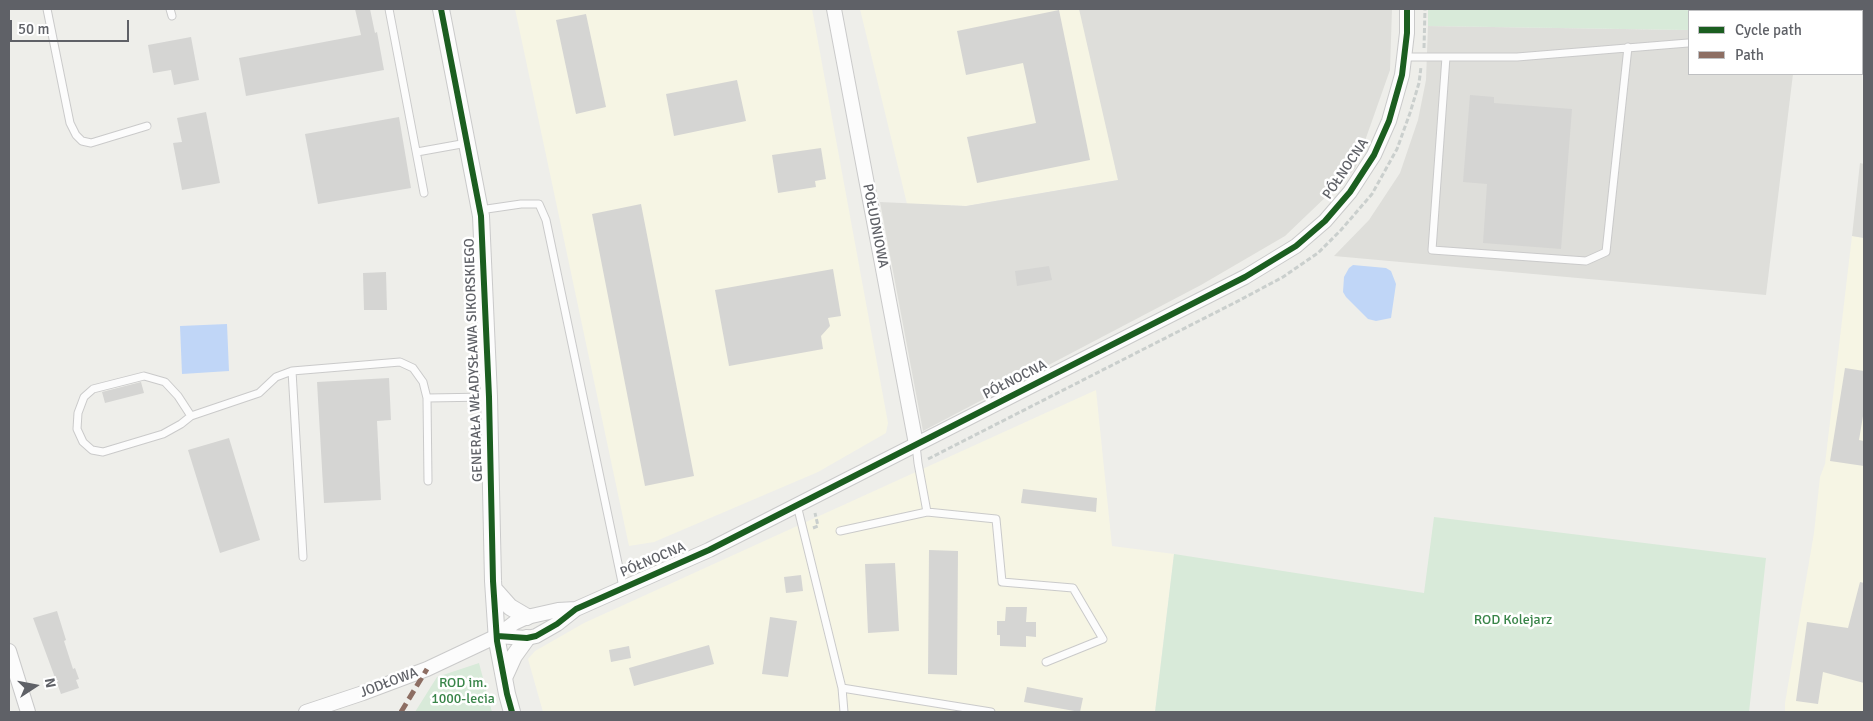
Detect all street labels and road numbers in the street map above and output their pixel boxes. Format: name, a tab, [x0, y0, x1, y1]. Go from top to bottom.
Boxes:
street label: PÓŁNOCNA	[1320, 135, 1372, 203]
street label: POŁUDNIOWA	[859, 182, 891, 270]
street label: GENERAŁA WŁADYSŁAWA SIKORSKIEGO	[461, 238, 487, 482]
street label: PÓŁNOCNA	[980, 357, 1050, 403]
street label: PÓŁNOCNA	[618, 539, 688, 581]
street label: JODŁOWA	[358, 664, 420, 702]

